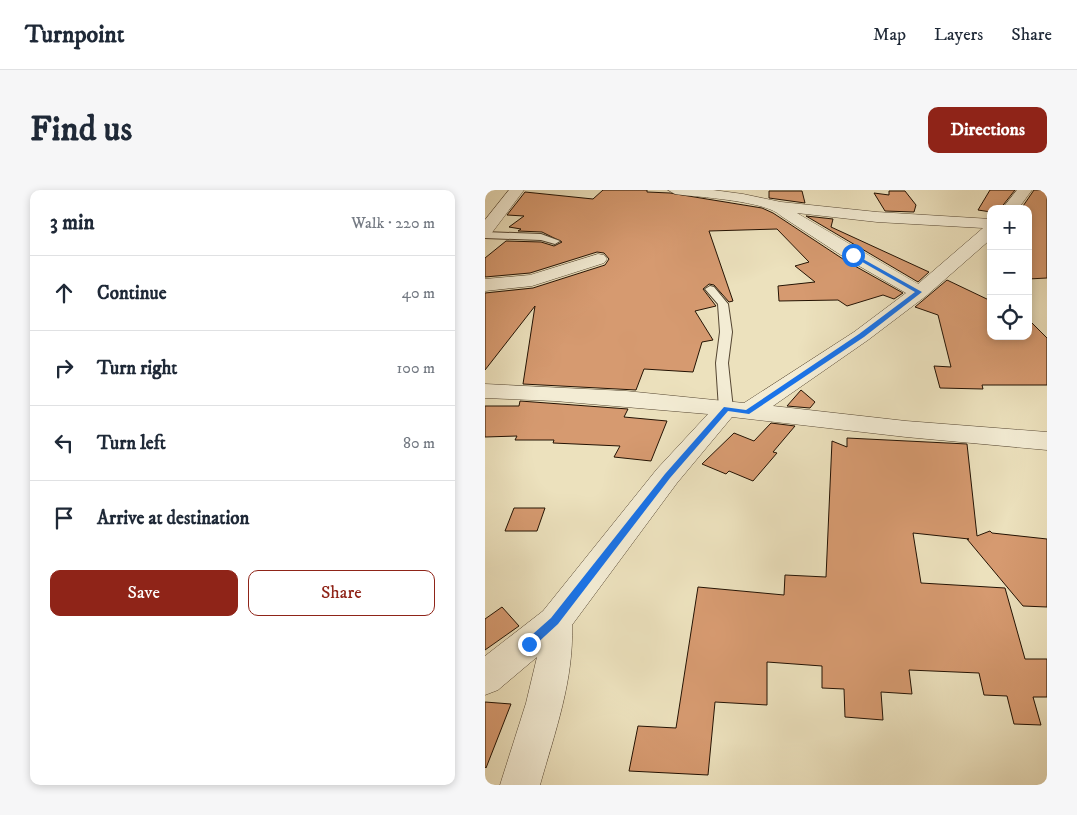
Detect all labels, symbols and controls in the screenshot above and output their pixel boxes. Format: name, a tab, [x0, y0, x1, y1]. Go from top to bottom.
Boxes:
text: Turnpoint	[25, 20, 124, 50]
text: Map	[873, 24, 906, 46]
text: Layers	[934, 24, 983, 46]
text: Share	[1011, 24, 1052, 46]
button: Directions	[928, 107, 1047, 153]
text: Find us	[30, 108, 132, 152]
map controls	[987, 205, 1032, 340]
button: +	[987, 205, 1032, 250]
text: 3 min	[50, 210, 95, 236]
text: Walk · 220 m	[351, 213, 435, 233]
route start	[842, 244, 865, 267]
button: −	[987, 250, 1032, 295]
icon: ahead	[50, 279, 78, 307]
text: Continue	[97, 282, 167, 305]
text: 40 m	[402, 283, 435, 303]
button: locate	[987, 295, 1032, 340]
icon: right	[50, 354, 78, 382]
text: Turn right	[97, 357, 177, 380]
text: 100 m	[397, 358, 435, 378]
icon: left	[50, 429, 78, 457]
text: Turn left	[97, 432, 166, 455]
text: 80 m	[403, 433, 435, 453]
icon: arrive	[50, 504, 78, 532]
text: Arrive at destination	[97, 507, 249, 530]
button: Save	[50, 570, 238, 616]
button: Share	[248, 570, 435, 616]
route end	[518, 633, 541, 656]

